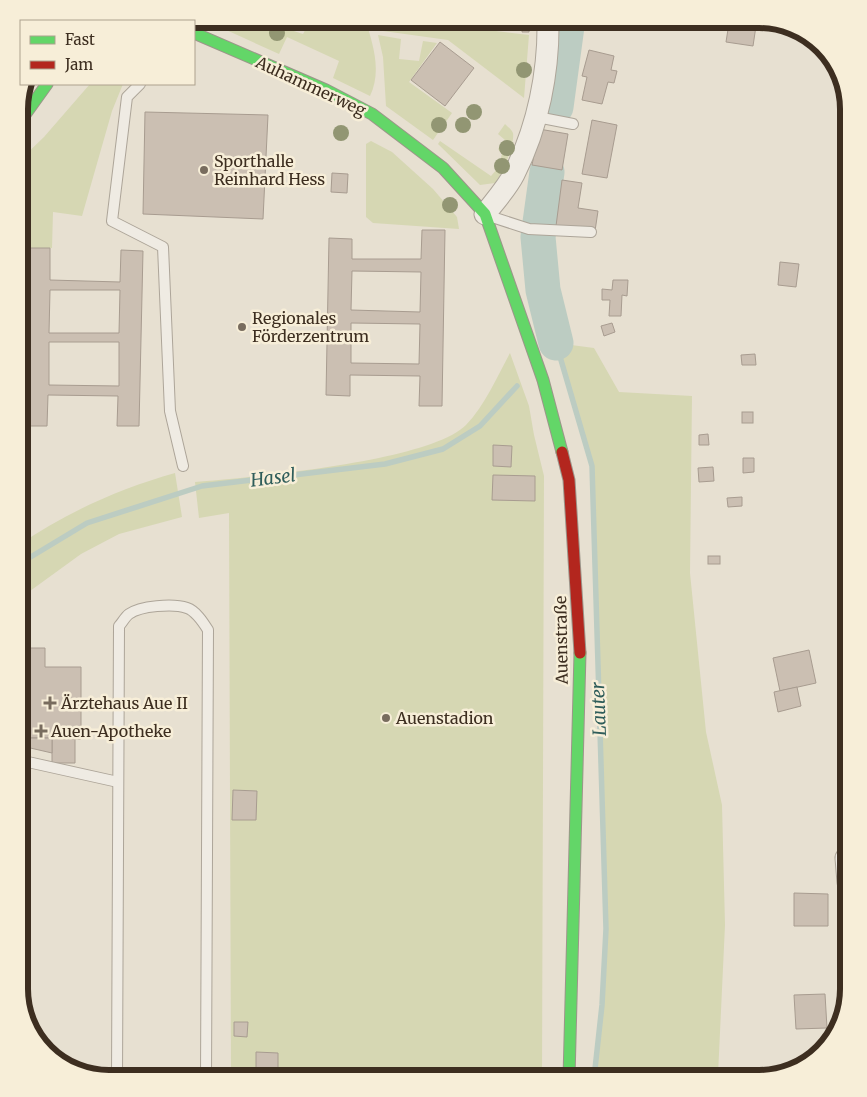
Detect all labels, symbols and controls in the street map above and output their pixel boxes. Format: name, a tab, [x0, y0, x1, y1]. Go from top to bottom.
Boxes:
legend	[20, 20, 195, 85]
text: Fast	[65, 30, 95, 49]
street label: Auhammerweg	[252, 51, 369, 120]
text: Jam	[64, 55, 93, 74]
place label: Sporthalle Reinhard Hess	[214, 151, 325, 189]
marker: Sporthalle Reinhard Hess	[198, 164, 210, 176]
place label: Regionales Förderzentrum	[252, 308, 369, 346]
marker: Regionales Förderzentrum	[236, 321, 248, 333]
water label: Hasel	[248, 463, 297, 492]
street label: Auenstraße	[550, 595, 572, 686]
water label: Lauter	[586, 681, 611, 736]
place label: Ärztehaus Aue II	[60, 693, 188, 713]
marker: Ärztehaus Aue II	[43, 696, 57, 710]
place label: Auenstadion	[395, 708, 494, 728]
marker: Auenstadion	[380, 712, 392, 724]
place label: Auen-Apotheke	[50, 721, 171, 741]
marker: Auen-Apotheke	[35, 725, 47, 737]

